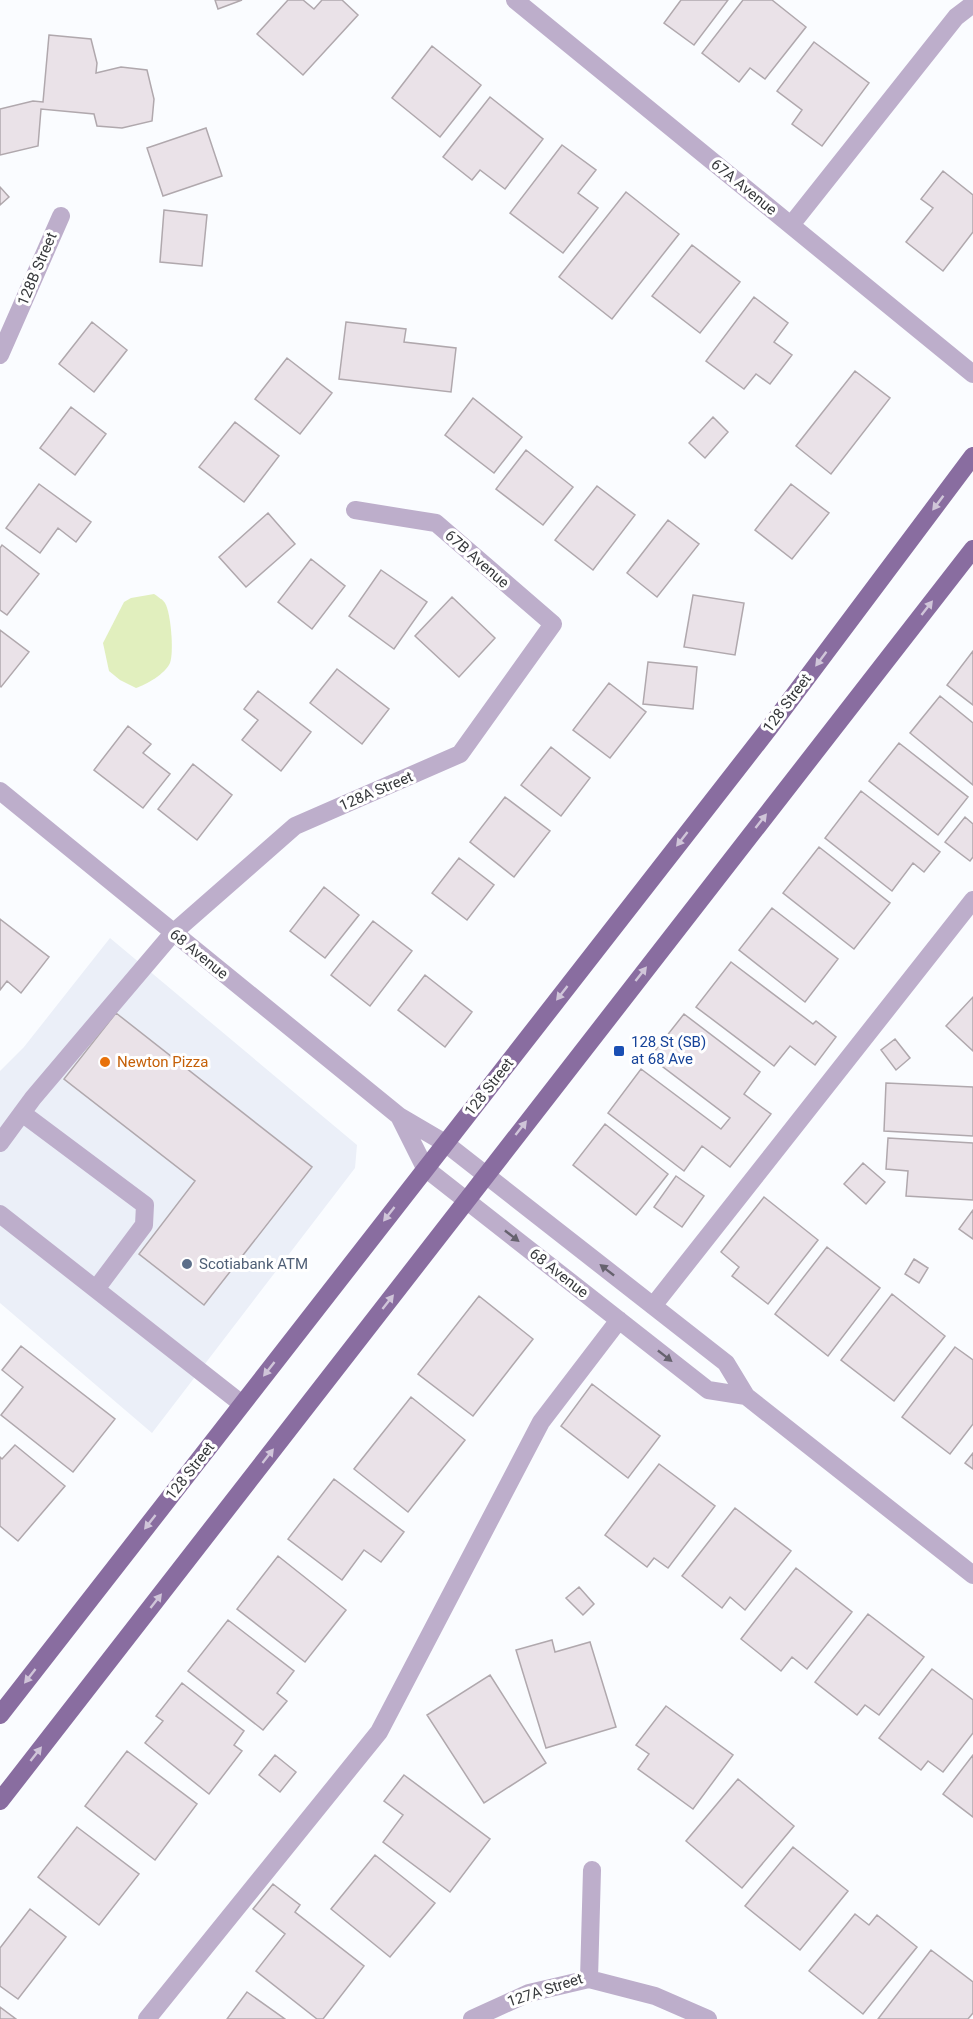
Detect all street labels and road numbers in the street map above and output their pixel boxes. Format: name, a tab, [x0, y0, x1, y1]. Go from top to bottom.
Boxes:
street label: 67A Avenue	[707, 155, 781, 219]
street label: 128B Street	[13, 230, 61, 308]
street label: 67B Avenue	[441, 526, 513, 592]
street label: 128 Street	[759, 670, 815, 736]
street label: 128A Street	[336, 767, 416, 815]
street label: 68 Avenue	[166, 925, 232, 983]
street label: 128 Street	[461, 1054, 517, 1120]
street label: 68 Avenue	[526, 1244, 592, 1302]
street label: 128 Street	[162, 1438, 218, 1504]
street label: 127A Street	[505, 1969, 585, 2011]

